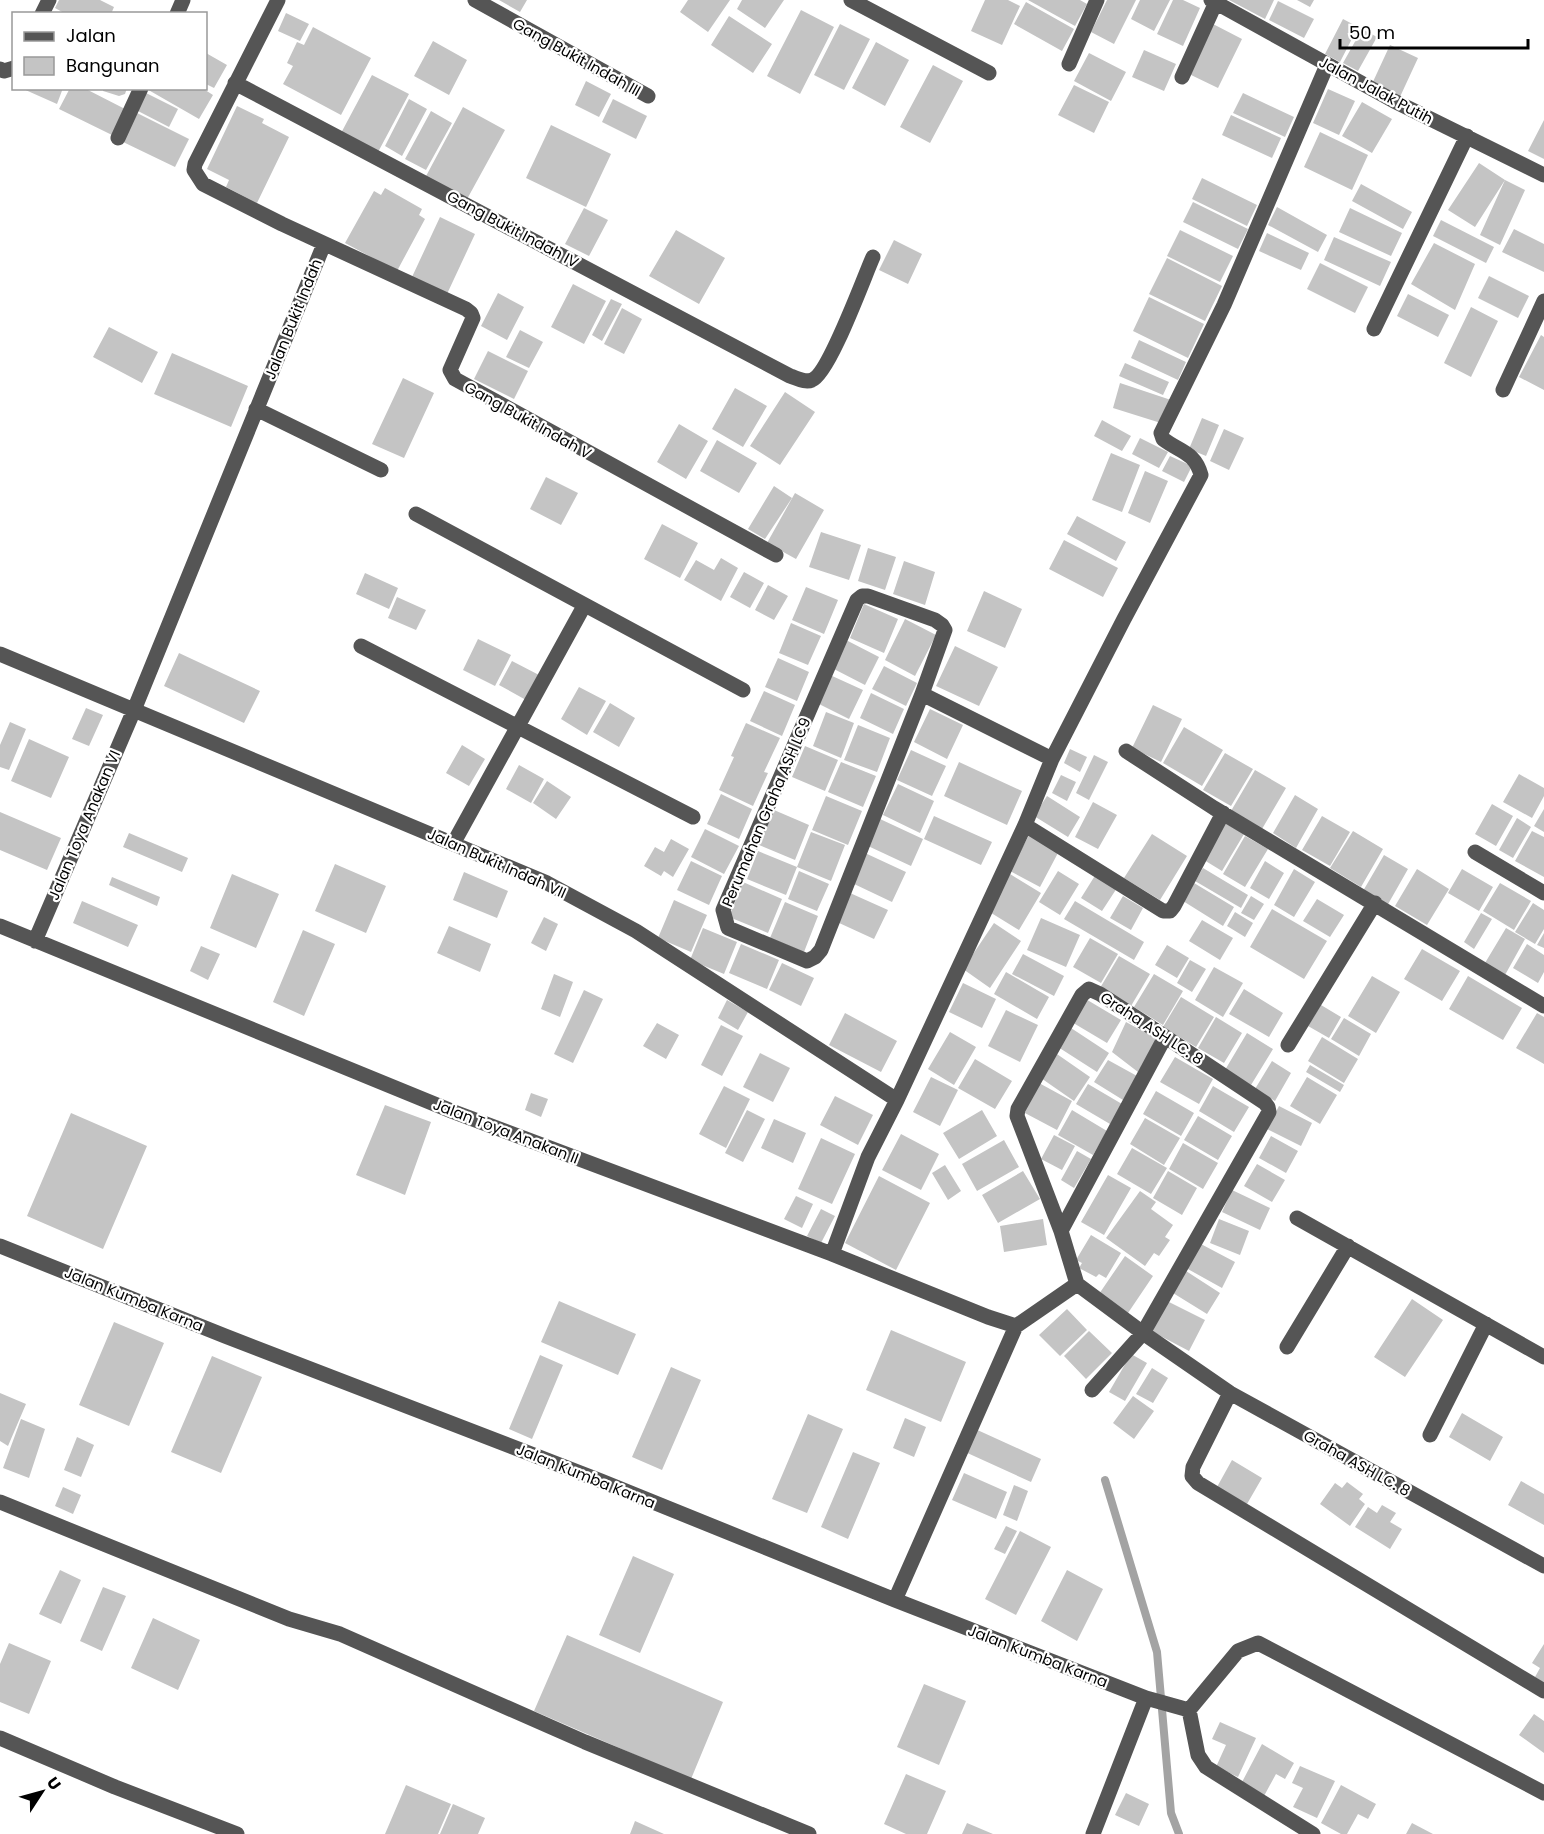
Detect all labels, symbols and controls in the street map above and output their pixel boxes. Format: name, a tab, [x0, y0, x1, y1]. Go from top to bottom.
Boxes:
legend	[12, 12, 207, 90]
scale bar	[1340, 12, 1528, 50]
street label: Gang Bukit Indah III	[509, 13, 645, 101]
text: 50 m	[1349, 20, 1395, 45]
text: Jalan	[66, 23, 116, 48]
street label: Jalan Jalak Putih	[1315, 51, 1437, 129]
text: Bangunan	[66, 53, 160, 78]
street label: Gang Bukit Indah IV	[444, 185, 582, 273]
street label: Jalan Bukit Indah	[259, 256, 327, 382]
street label: Gang Bukit Indah V	[461, 376, 595, 464]
street label: Perumahan Graha ASH LC9	[716, 714, 816, 910]
street label: Jalan Toya Anakan VI	[43, 747, 125, 903]
street label: Jalan Bukit Indah VII	[424, 823, 570, 903]
street label: Graha ASH LC. 8	[1096, 987, 1208, 1069]
street label: Jalan Toya Anakan II	[430, 1094, 582, 1168]
street label: Jalan Kumba Karna	[61, 1261, 207, 1337]
street label: Graha ASH LC. 8	[1300, 1425, 1414, 1501]
street label: Jalan Kumba Karna	[513, 1438, 659, 1514]
street label: Jalan Kumba Karna	[965, 1620, 1111, 1692]
north arrow	[12, 1762, 72, 1822]
text: U	[41, 1772, 66, 1795]

